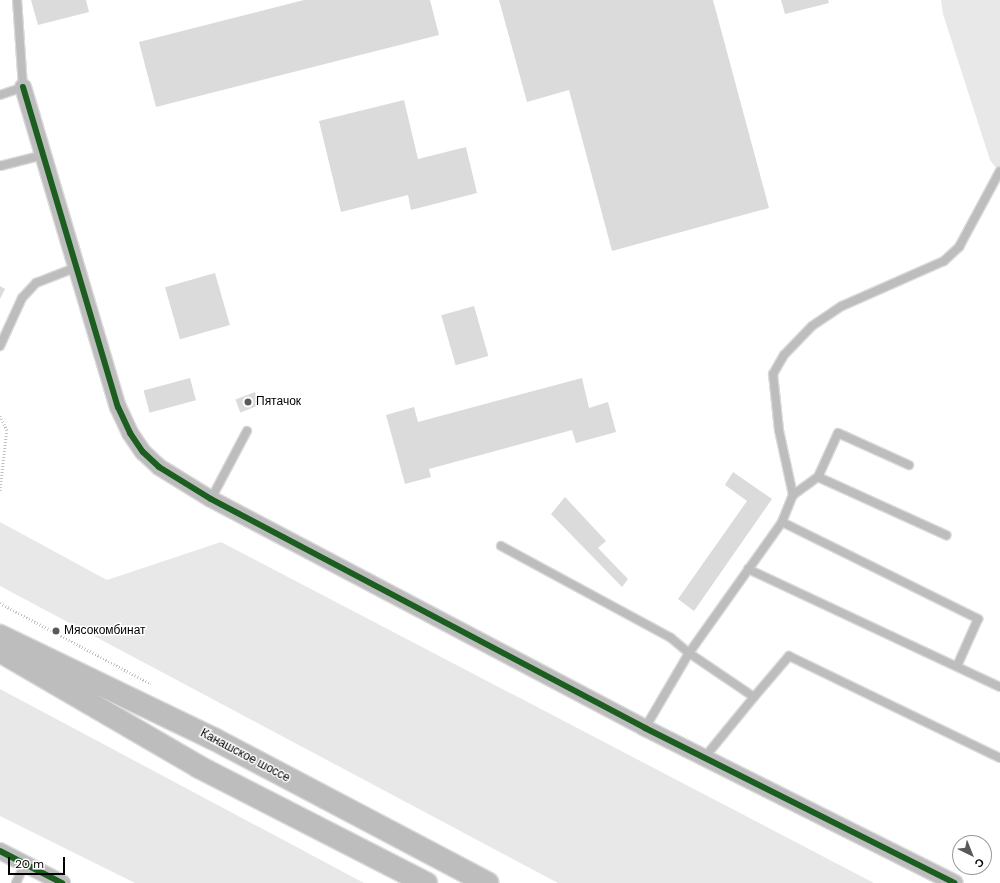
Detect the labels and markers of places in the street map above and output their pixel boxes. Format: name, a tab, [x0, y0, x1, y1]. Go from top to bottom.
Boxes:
place label: Пятачок	[256, 395, 301, 409]
marker: Пятачок	[243, 397, 253, 407]
place label: Мясокомбинат	[64, 624, 146, 638]
marker: Мясокомбинат	[51, 626, 61, 636]

